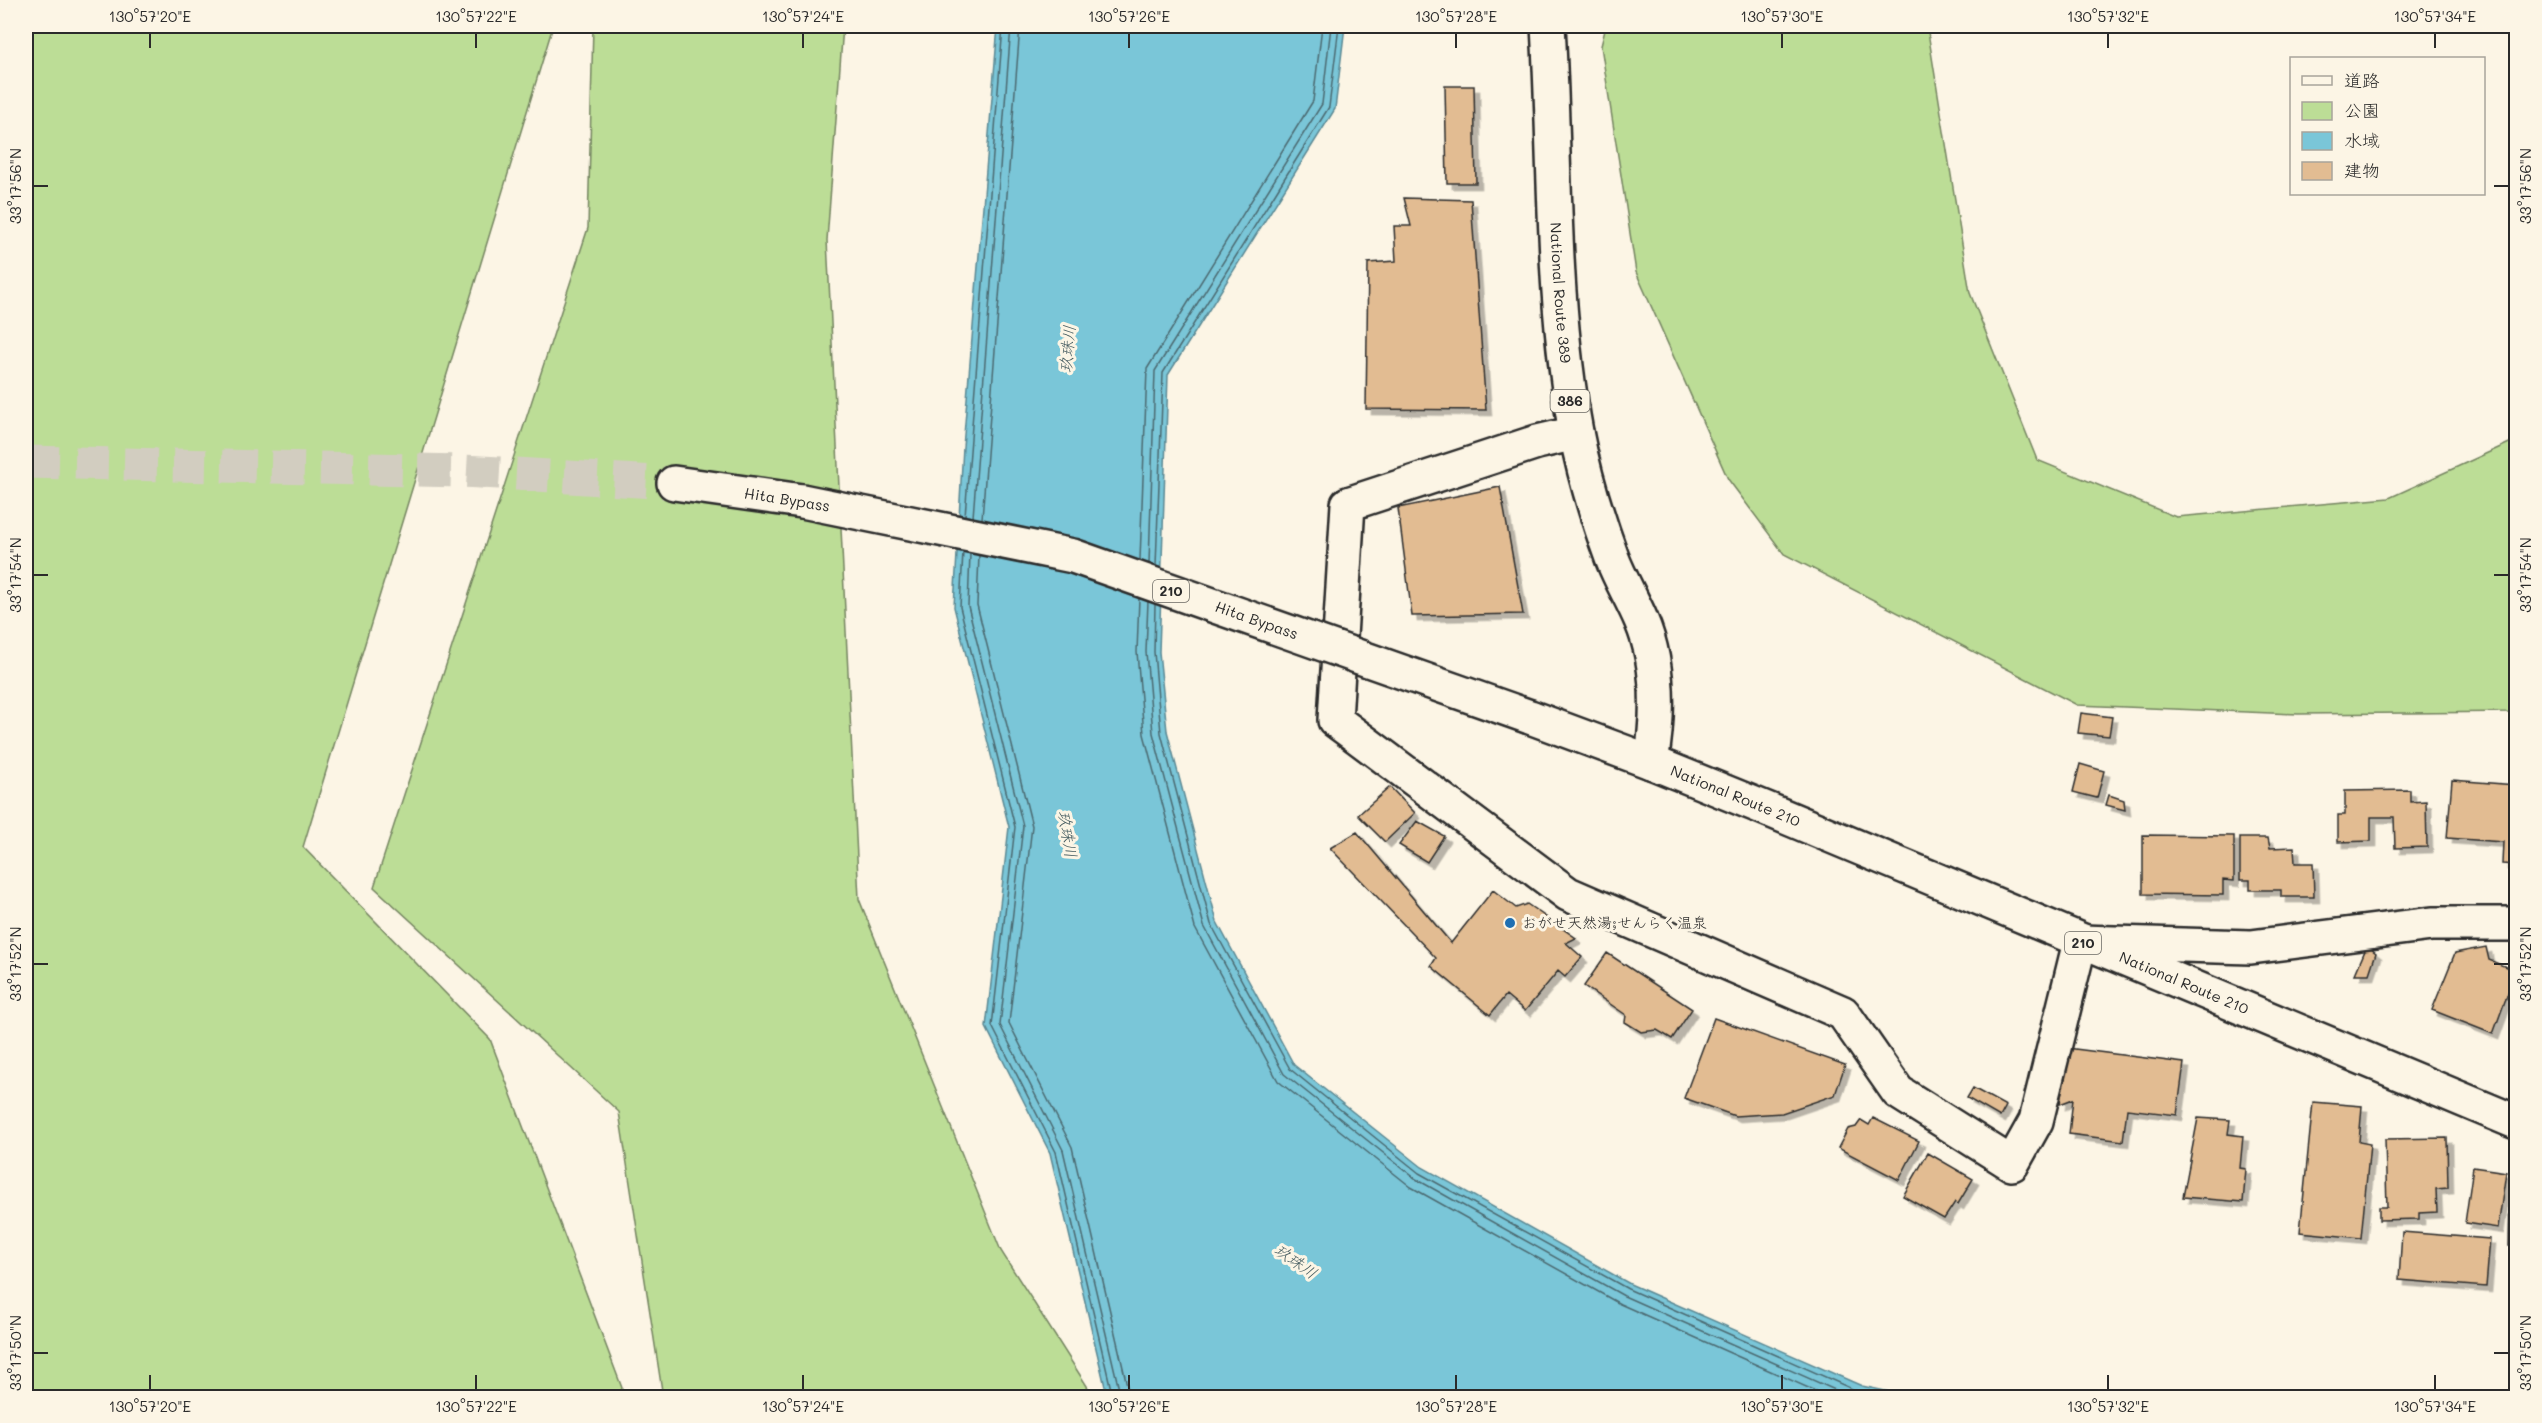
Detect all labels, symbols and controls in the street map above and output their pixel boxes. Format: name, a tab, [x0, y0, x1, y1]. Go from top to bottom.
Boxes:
text: 130°57'20"E	[109, 6, 192, 26]
text: 130°57'22"E	[435, 6, 517, 26]
text: 130°57'24"E	[762, 6, 844, 26]
text: 130°57'26"E	[1088, 6, 1171, 26]
text: 130°57'28"E	[1415, 6, 1498, 26]
text: 130°57'30"E	[1741, 6, 1824, 26]
text: 130°57'32"E	[2067, 6, 2149, 26]
text: 130°57'34"E	[2394, 6, 2477, 26]
legend	[2290, 57, 2485, 195]
text: 道路	[2344, 68, 2380, 92]
text: 公園	[2344, 98, 2380, 122]
text: 水域	[2344, 128, 2380, 152]
text: 33°17'56"N	[5, 148, 25, 224]
text: 33°17'56"N	[2515, 148, 2535, 224]
text: 建物	[2344, 158, 2380, 182]
street label: National Route 389	[1546, 222, 1577, 364]
water label: 玖珠川	[1054, 324, 1079, 374]
road number: 386	[1550, 390, 1590, 412]
street label: Hita Bypass	[743, 482, 831, 516]
text: 33°17'54"N	[5, 537, 25, 613]
text: 33°17'54"N	[2515, 537, 2535, 613]
road number: 210	[1153, 580, 1189, 602]
street label: Hita Bypass	[1213, 596, 1301, 643]
street label: National Route 210	[1668, 760, 1804, 831]
water label: 玖珠川	[1054, 809, 1083, 859]
place label: おがせ天然湯;せんらく温泉	[1522, 912, 1707, 932]
marker: おがせ天然湯;せんらく温泉	[1503, 916, 1517, 930]
text: 33°17'52"N	[5, 926, 25, 1002]
text: 33°17'52"N	[2515, 926, 2535, 1002]
road number: 210	[2065, 932, 2101, 954]
street label: National Route 210	[2116, 946, 2252, 1018]
water label: 玖珠川	[1271, 1238, 1322, 1283]
text: 33°17'50"N	[5, 1315, 25, 1391]
text: 33°17'50"N	[2515, 1315, 2535, 1391]
text: 130°57'20"E	[109, 1396, 192, 1416]
text: 130°57'22"E	[435, 1396, 517, 1416]
text: 130°57'24"E	[762, 1396, 844, 1416]
text: 130°57'26"E	[1088, 1396, 1171, 1416]
text: 130°57'28"E	[1415, 1396, 1498, 1416]
text: 130°57'30"E	[1741, 1396, 1824, 1416]
text: 130°57'32"E	[2067, 1396, 2149, 1416]
text: 130°57'34"E	[2394, 1396, 2477, 1416]

